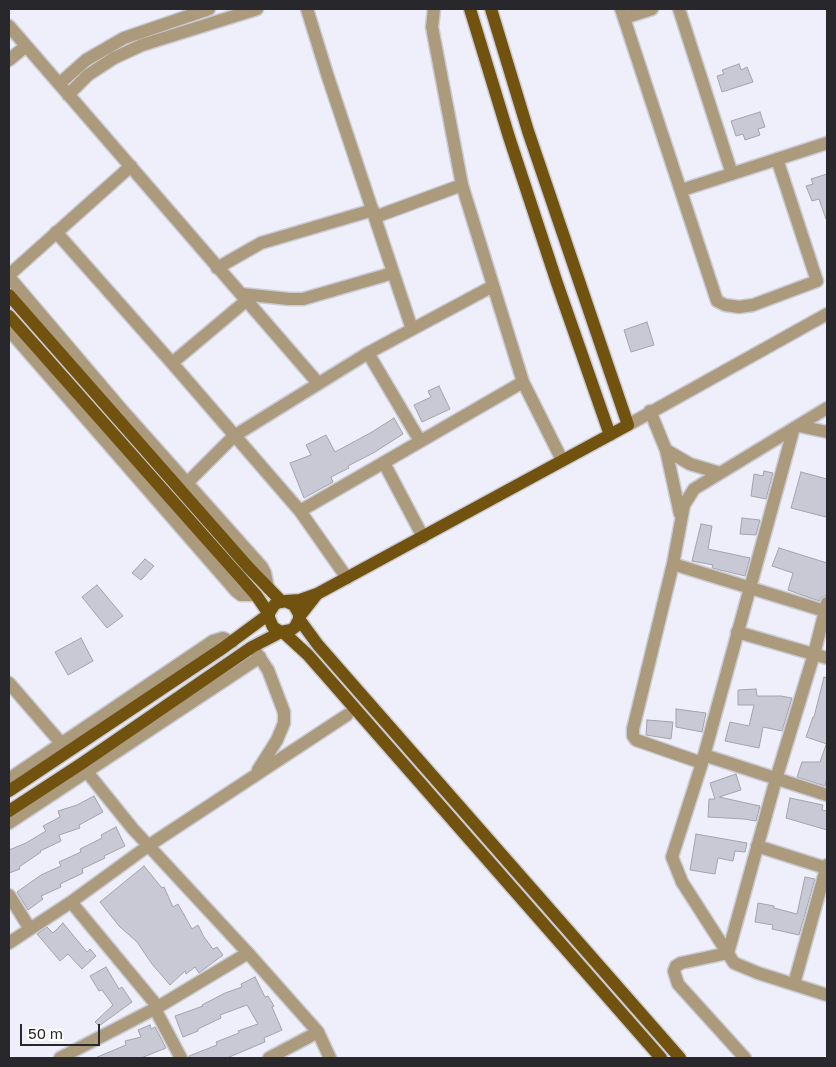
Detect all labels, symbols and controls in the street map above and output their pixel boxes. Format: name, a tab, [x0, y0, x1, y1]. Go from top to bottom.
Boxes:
scale bar	[22, 1014, 102, 1046]
text: 50 m	[28, 1024, 63, 1042]

